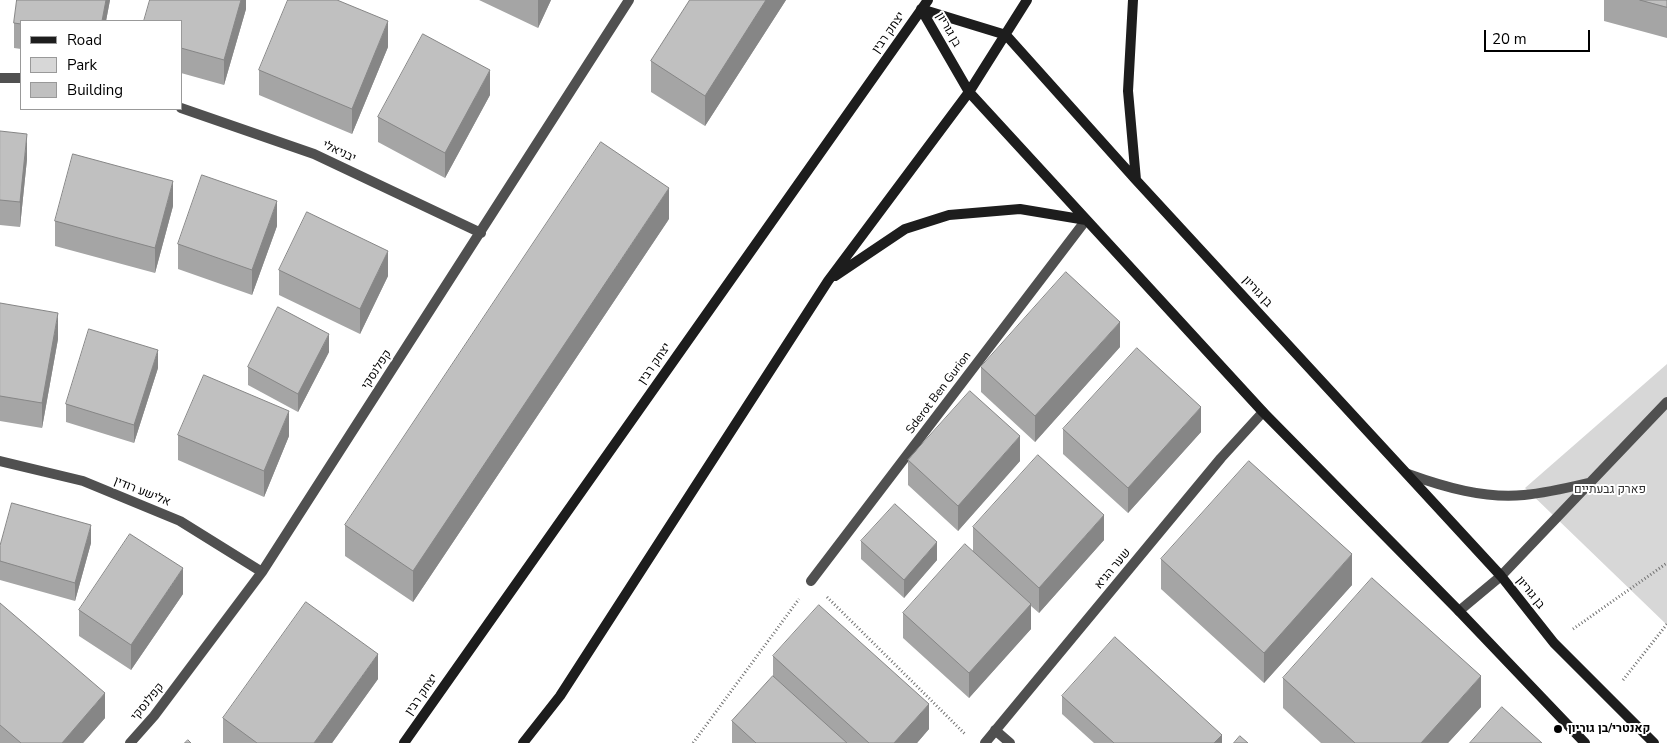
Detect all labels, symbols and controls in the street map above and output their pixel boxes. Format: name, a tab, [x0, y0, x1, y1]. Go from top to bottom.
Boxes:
street label: יצחק רבין	[870, 10, 908, 56]
street label: בן גוריון	[932, 10, 964, 50]
legend	[20, 20, 182, 110]
scale bar	[1487, 20, 1593, 52]
text: 20 m	[1492, 29, 1527, 49]
text: Road	[67, 30, 102, 50]
text: Park	[67, 55, 97, 75]
text: Building	[67, 80, 123, 100]
street label: יבניאלי	[320, 138, 358, 166]
street label: בן גוריון	[1239, 273, 1275, 311]
street label: יצחק רבין	[636, 341, 674, 387]
street label: קפלנסקי	[359, 348, 395, 392]
street label: Sderot Ben Gurion	[903, 349, 975, 437]
street label: אלישע רודין	[112, 474, 172, 510]
park label: פארק גבעתיים	[1574, 483, 1646, 497]
street label: שער הגיא	[1092, 546, 1134, 592]
street label: בן גוריון	[1513, 574, 1547, 612]
street label: יצחק רבין	[403, 672, 441, 718]
street label: קפלנסקי	[128, 680, 168, 724]
place label: קאנטרי/בן גוריון	[1568, 722, 1650, 736]
marker: קאנטרי/בן גוריון	[1552, 723, 1564, 735]

